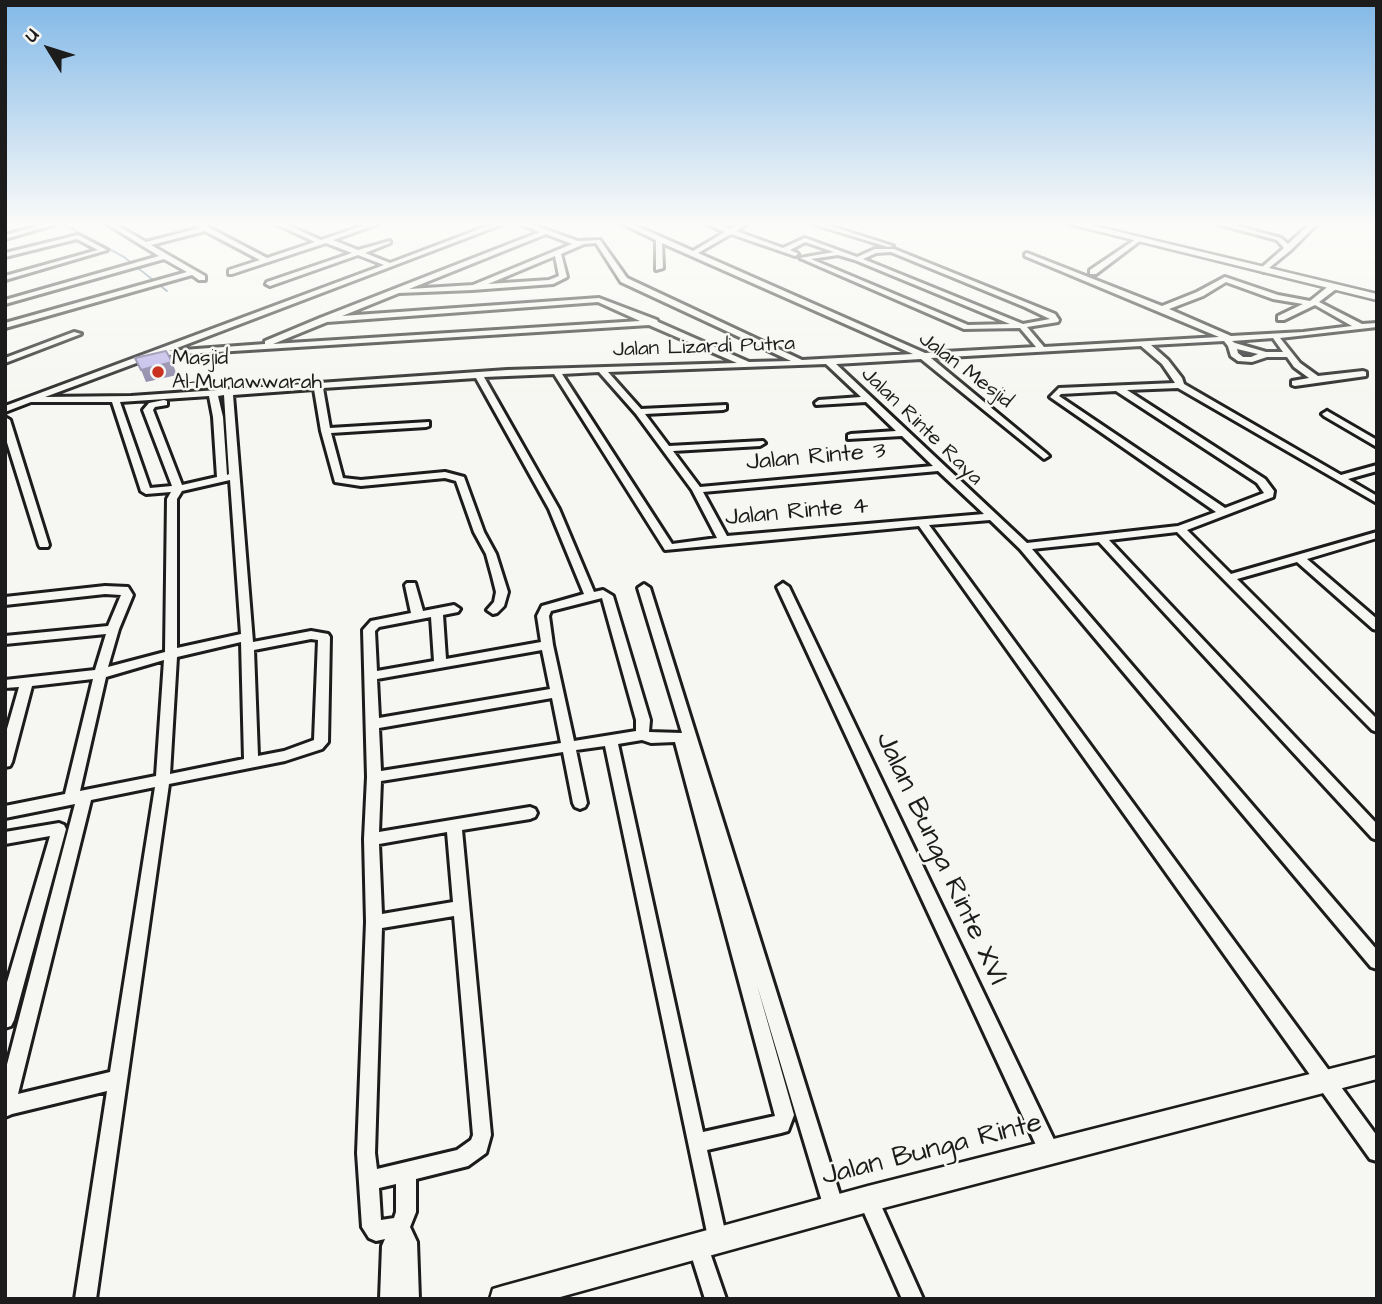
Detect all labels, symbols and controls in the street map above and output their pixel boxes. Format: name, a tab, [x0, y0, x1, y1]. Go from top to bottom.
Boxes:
north arrow	[14, 14, 84, 84]
text: U	[18, 23, 46, 48]
street label: Jalan Mesjid	[913, 327, 1017, 415]
street label: Jalan Lizardi Putra	[612, 332, 796, 364]
place label: Masjid Al-Munawwarah	[172, 347, 322, 397]
street label: Jalan Rinte Raya	[855, 363, 987, 491]
marker: Masjid Al-Munawwarah	[150, 364, 166, 380]
street label: Jalan Rinte 3	[745, 438, 887, 478]
street label: Jalan Rinte 4	[724, 492, 870, 534]
street label: Jalan Bunga Rinte XVI	[867, 727, 1013, 991]
street label: Jalan Bunga Rinte	[818, 1107, 1046, 1195]

